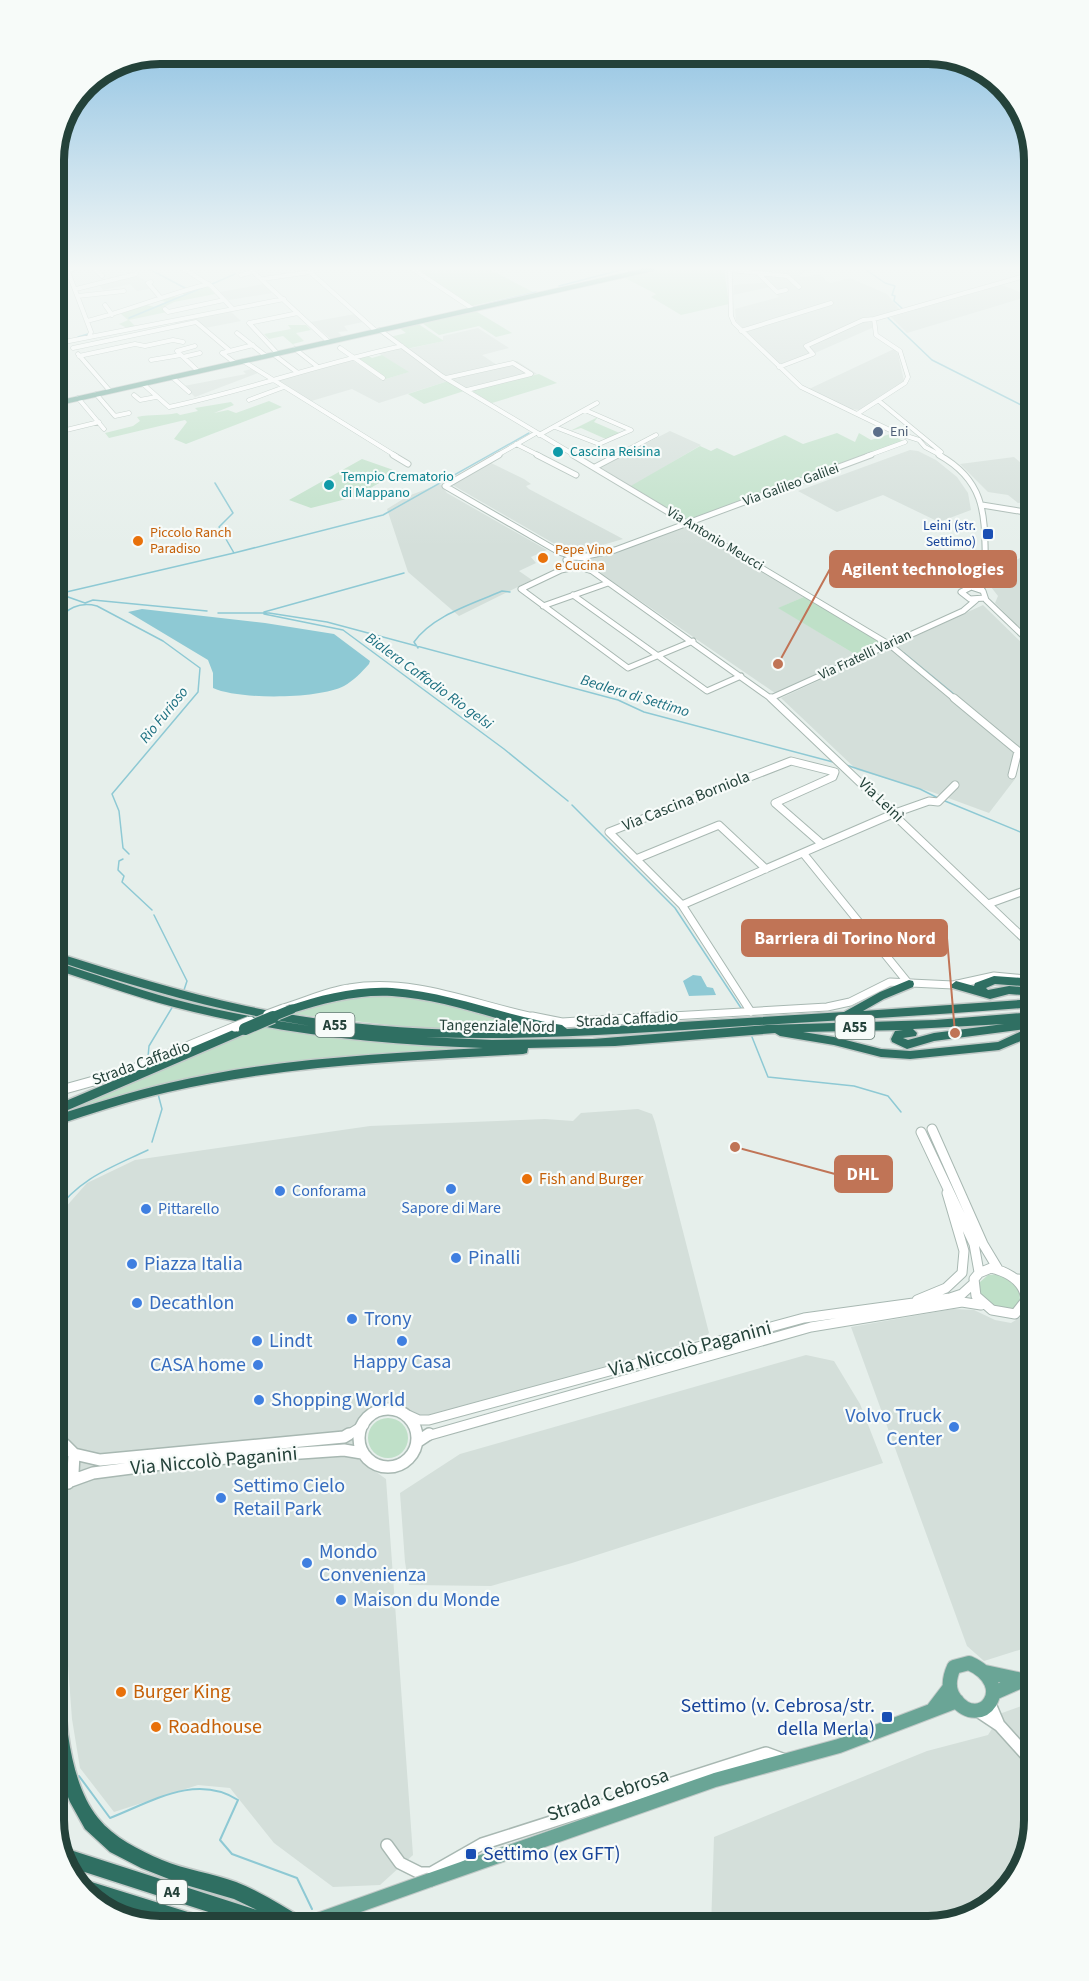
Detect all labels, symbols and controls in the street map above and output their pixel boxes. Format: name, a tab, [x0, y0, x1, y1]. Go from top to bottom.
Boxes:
place label: Eni	[890, 422, 908, 442]
marker: Eni	[871, 425, 885, 439]
place label: Cascina Reisina	[570, 442, 661, 462]
marker: Cascina Reisina	[551, 445, 565, 459]
street label: Via Galileo Galilei	[740, 458, 842, 512]
place label: Tempio Crematorio di Mappano	[341, 467, 454, 503]
marker: Tempio Crematorio di Mappano	[322, 478, 336, 492]
street label: Via Antonio Meucci	[663, 502, 767, 576]
place label: Leini (str. Settimo)	[923, 516, 976, 552]
place label: Piccolo Ranch Paradiso	[150, 523, 232, 559]
marker: Leini (str. Settimo)	[981, 527, 995, 541]
marker: Piccolo Ranch Paradiso	[131, 534, 145, 548]
place label: Pepe Vino e Cucina	[555, 540, 613, 576]
marker: Pepe Vino e Cucina	[536, 551, 550, 565]
callout: Agilent technologies	[830, 551, 1016, 587]
text: Agilent technologies	[841, 557, 1004, 582]
street label: Via Fratelli Varian	[815, 625, 915, 685]
water label: Bialera Caffadio Rio gelsi	[361, 628, 497, 735]
water label: Bealera di Settimo	[578, 669, 692, 723]
water label: Rio Furioso	[135, 682, 194, 748]
street label: Via Cascina Borniola	[619, 765, 753, 837]
street label: Via Leinì	[853, 773, 909, 827]
callout: Barriera di Torino Nord	[742, 920, 947, 956]
text: Barriera di Torino Nord	[754, 926, 936, 951]
street label: Strada Caffadio	[575, 1005, 679, 1033]
road number: A55	[316, 1013, 354, 1037]
street label: Tangenziale Nord	[439, 1014, 555, 1038]
road number: A55	[836, 1015, 874, 1039]
street label: Strada Caffadio	[89, 1035, 193, 1091]
callout: DHL	[835, 1156, 892, 1192]
text: DHL	[847, 1162, 879, 1187]
place label: Fish and Burger	[539, 1168, 644, 1190]
marker: Fish and Burger	[520, 1172, 534, 1186]
place label: Conforama	[292, 1180, 366, 1202]
marker: Sapore di Mare	[444, 1182, 458, 1196]
marker: Conforama	[273, 1184, 287, 1198]
place label: Sapore di Mare	[401, 1197, 501, 1219]
place label: Pittarello	[158, 1198, 219, 1220]
marker: Pittarello	[139, 1202, 153, 1216]
place label: Pinalli	[468, 1244, 520, 1272]
place label: Piazza Italia	[144, 1250, 243, 1278]
marker: Pinalli	[449, 1251, 463, 1265]
marker: Piazza Italia	[125, 1257, 139, 1271]
place label: Decathlon	[149, 1289, 234, 1317]
marker: Decathlon	[130, 1296, 144, 1310]
place label: Trony	[364, 1305, 412, 1333]
marker: Trony	[345, 1312, 359, 1326]
street label: Via Niccolò Paganini	[606, 1314, 774, 1384]
place label: Lindt	[269, 1327, 313, 1355]
marker: Lindt	[250, 1334, 264, 1348]
marker: Happy Casa	[395, 1334, 409, 1348]
place label: Happy Casa	[353, 1348, 451, 1376]
place label: CASA home	[150, 1351, 246, 1379]
marker: CASA home	[251, 1358, 265, 1372]
place label: Shopping World	[271, 1386, 405, 1414]
marker: Shopping World	[252, 1393, 266, 1407]
place label: Volvo Truck Center	[845, 1402, 942, 1453]
marker: Volvo Truck Center	[947, 1420, 961, 1434]
street label: Via Niccolò Paganini	[129, 1440, 299, 1482]
place label: Settimo Cielo Retail Park	[233, 1472, 345, 1523]
marker: Settimo Cielo Retail Park	[214, 1491, 228, 1505]
place label: Mondo Convenienza	[319, 1538, 426, 1589]
marker: Mondo Convenienza	[300, 1556, 314, 1570]
place label: Maison du Monde	[353, 1586, 500, 1614]
marker: Maison du Monde	[334, 1593, 348, 1607]
place label: Burger King	[133, 1678, 231, 1706]
marker: Burger King	[114, 1685, 128, 1699]
place label: Settimo (v. Cebrosa/str. della Merla)	[681, 1692, 875, 1743]
marker: Settimo (v. Cebrosa/str. della Merla)	[880, 1710, 894, 1724]
place label: Roadhouse	[168, 1713, 262, 1741]
marker: Roadhouse	[149, 1720, 163, 1734]
street label: Strada Cebrosa	[543, 1761, 673, 1829]
place label: Settimo (ex GFT)	[483, 1840, 621, 1868]
marker: Settimo (ex GFT)	[464, 1847, 478, 1861]
road number: A4	[157, 1880, 187, 1904]

